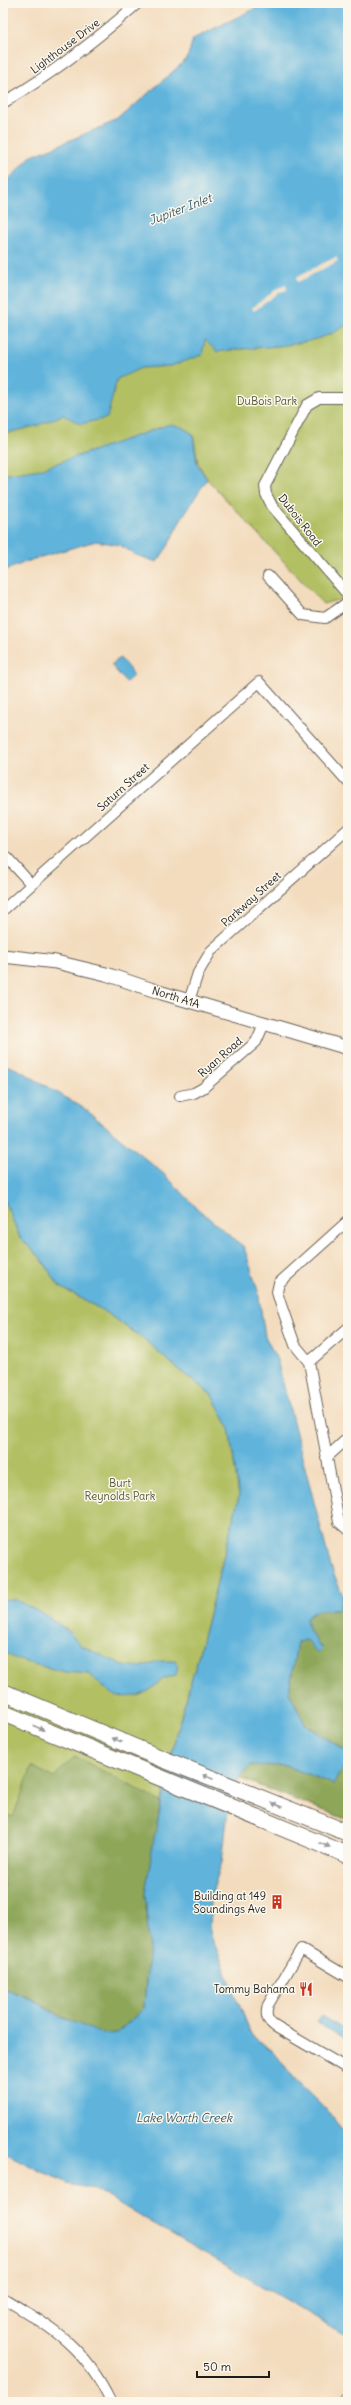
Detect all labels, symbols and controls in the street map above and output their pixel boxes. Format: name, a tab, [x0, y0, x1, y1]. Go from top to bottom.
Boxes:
street label: Lighthouse Drive	[28, 15, 102, 77]
water label: Jupiter Inlet	[146, 189, 215, 228]
park label: DuBois Park	[237, 394, 298, 408]
street label: Dubois Road	[275, 491, 325, 549]
street label: Saturn Street	[94, 760, 152, 814]
street label: Parkway Street	[218, 868, 284, 930]
street label: North A1A	[150, 983, 202, 1011]
street label: Ryan Road	[195, 1034, 245, 1080]
park label: Burt Reynolds Park	[85, 1476, 156, 1503]
one-way arrow	[33, 1725, 44, 1731]
one-way arrow	[110, 1737, 122, 1743]
one-way arrow	[202, 1774, 214, 1780]
one-way arrow	[271, 1802, 283, 1808]
one-way arrow	[320, 1843, 332, 1849]
place label: Building at 149 Soundings Ave	[194, 1889, 266, 1916]
building icon: Building at 149 Soundings Ave	[269, 1894, 285, 1910]
restaurant icon: Tommy Bahama	[298, 1981, 314, 1997]
place label: Tommy Bahama	[214, 1982, 295, 1996]
water label: Lake Worth Creek	[136, 2110, 233, 2125]
scale bar	[197, 2353, 269, 2379]
text: 50 m	[203, 2359, 232, 2374]

